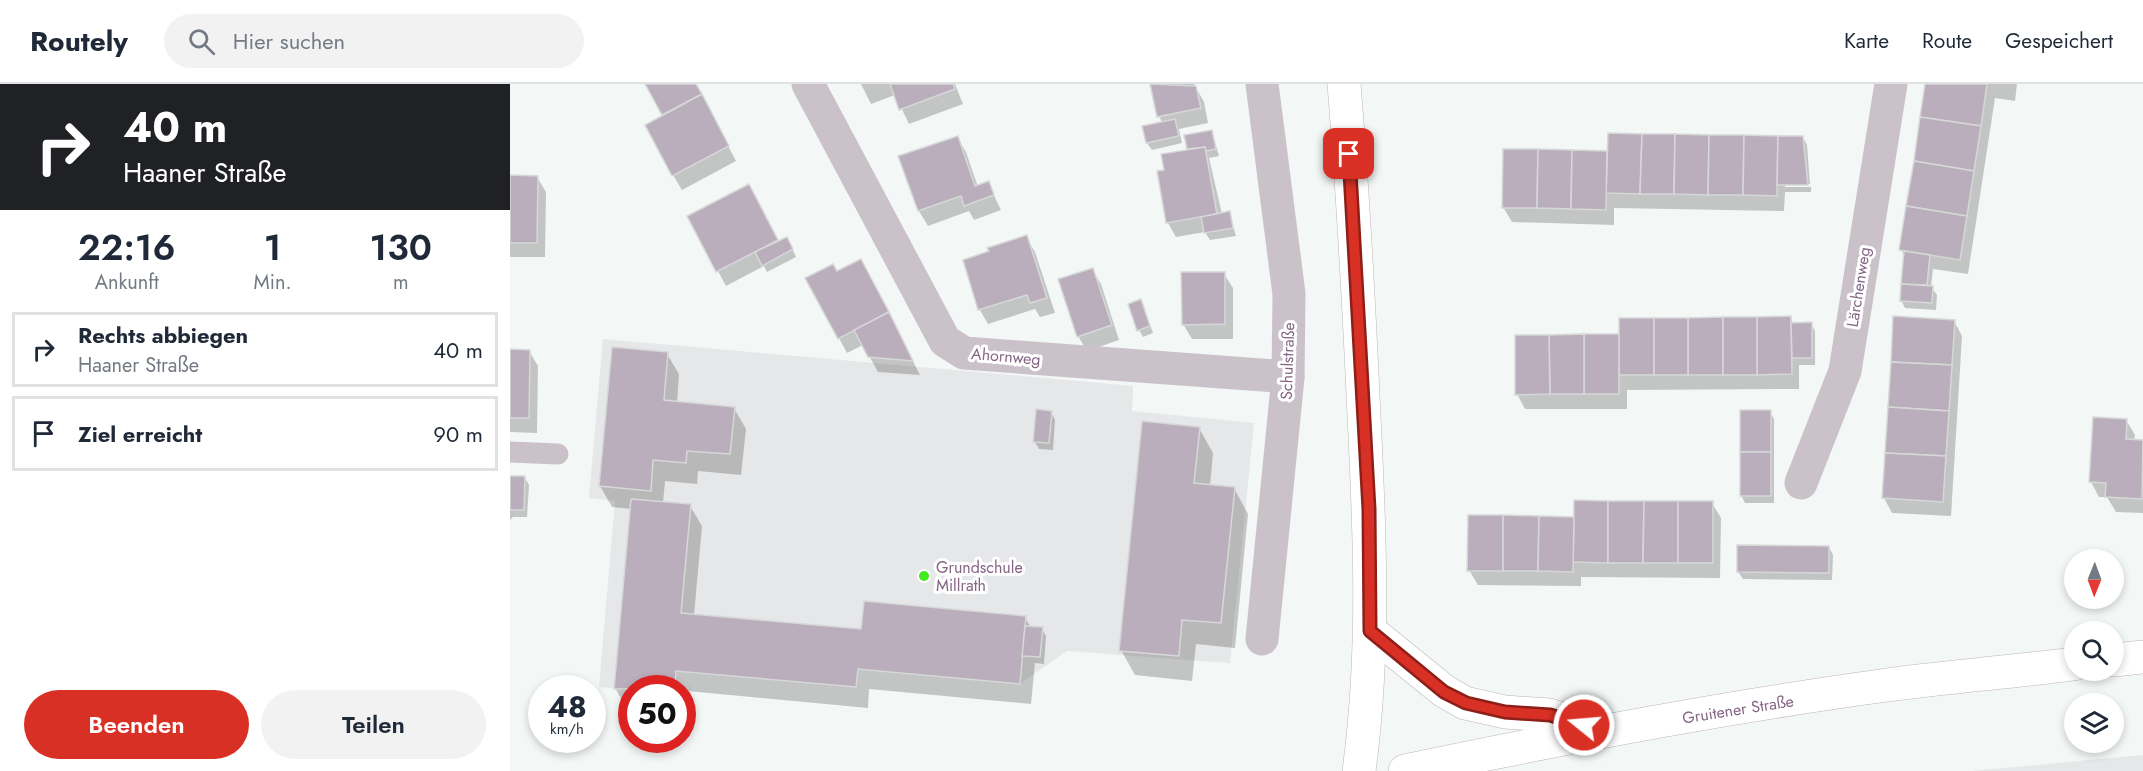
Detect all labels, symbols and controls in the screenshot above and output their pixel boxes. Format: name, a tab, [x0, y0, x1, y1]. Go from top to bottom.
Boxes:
search box	[164, 14, 584, 68]
text: Routely	[30, 21, 128, 62]
icon: search	[185, 25, 218, 58]
text: Hier suchen	[233, 25, 345, 57]
text: Karte	[1844, 26, 1889, 56]
text: Route	[1922, 26, 1972, 56]
text: Gespeichert	[2005, 26, 2113, 56]
text: 40 m	[123, 97, 227, 158]
icon: right	[24, 108, 102, 186]
pin	[1323, 128, 1374, 179]
icon: arrive	[1332, 137, 1365, 170]
text: Haaner Straße	[123, 153, 286, 192]
text: 22:16	[78, 221, 175, 273]
text: 1	[264, 221, 281, 273]
text: 130	[370, 221, 432, 273]
street label: Lärchenweg	[1841, 245, 1876, 329]
text: Ankunft	[95, 268, 159, 297]
text: Min.	[254, 268, 291, 297]
text: m	[393, 268, 409, 297]
text: Rechts abbiegen	[78, 319, 248, 351]
street label: Schulstraße	[1275, 322, 1300, 400]
icon: right	[27, 333, 60, 366]
text: 40 m	[433, 334, 483, 366]
street label: Ahornweg	[970, 342, 1042, 371]
text: Haaner Straße	[78, 351, 199, 380]
icon: arrive	[27, 417, 60, 450]
text: Ziel erreicht	[78, 418, 202, 450]
text: 90 m	[433, 418, 483, 450]
north arrow	[2064, 549, 2124, 609]
map controls	[2064, 549, 2124, 753]
place label: Grundschule Millrath	[936, 556, 1023, 597]
marker: Grundschule Millrath	[917, 569, 931, 583]
button: search	[2064, 621, 2124, 681]
speed limit sign: 50	[618, 675, 696, 753]
text: 48	[547, 685, 587, 728]
street label: Gruitener Straße	[1681, 689, 1795, 730]
button: Beenden	[24, 690, 249, 759]
button: Teilen	[261, 690, 486, 759]
position arrow	[1552, 693, 1616, 757]
button: layers	[2064, 693, 2124, 753]
text: km/h	[550, 718, 584, 740]

